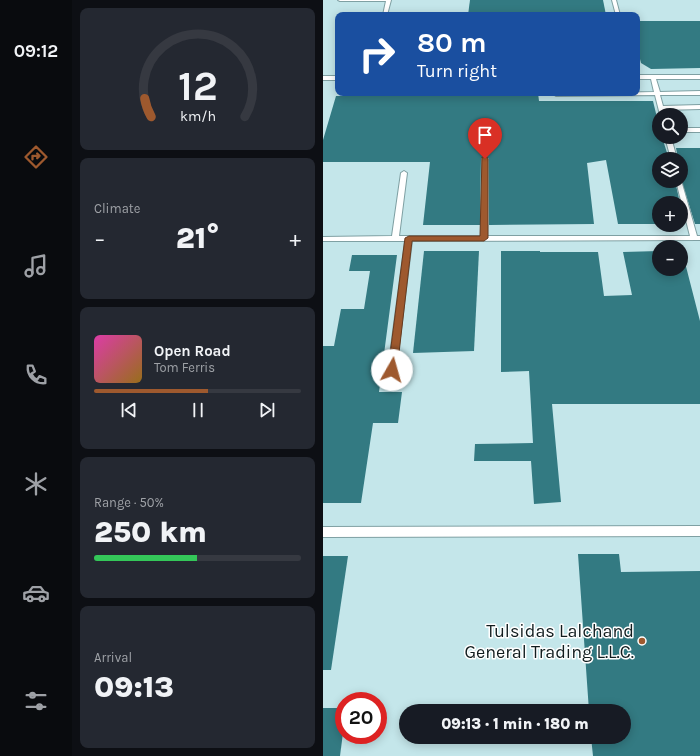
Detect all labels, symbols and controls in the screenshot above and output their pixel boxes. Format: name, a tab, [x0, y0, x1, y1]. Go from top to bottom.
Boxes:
text: 80 m	[417, 26, 486, 59]
icon: right	[351, 28, 403, 80]
text: 09:12	[14, 40, 58, 62]
text: Turn right	[417, 60, 497, 82]
text: 12	[178, 62, 218, 110]
text: km/h	[179, 107, 216, 124]
map controls	[652, 108, 688, 276]
button: search	[652, 108, 688, 144]
pin	[468, 118, 502, 159]
icon: arrive	[474, 124, 496, 146]
icon: directions	[22, 143, 50, 171]
button: layers	[652, 152, 688, 188]
button: +	[652, 196, 688, 232]
text: Climate	[94, 201, 140, 216]
text: 21°	[176, 220, 219, 256]
text: −	[94, 226, 106, 252]
text: +	[289, 226, 301, 252]
button: −	[652, 240, 688, 276]
icon: music	[22, 252, 50, 280]
text: Open Road	[154, 342, 231, 360]
position arrow	[371, 349, 413, 391]
text: Tom Ferris	[154, 360, 215, 375]
icon: phone	[22, 361, 50, 389]
icon: previous	[118, 399, 140, 421]
icon: pause	[187, 399, 209, 421]
icon: next	[256, 399, 278, 421]
icon: climate	[22, 470, 50, 498]
text: Range · 50%	[94, 495, 164, 510]
text: 250 km	[94, 514, 207, 550]
icon: car	[22, 579, 50, 607]
place label: Tulsidas Lalchand General Trading L.L.C.	[464, 620, 634, 663]
marker: Tulsidas Lalchand General Trading L.L.C.	[637, 636, 647, 646]
text: Arrival	[94, 650, 132, 665]
text: 09:13	[94, 669, 174, 705]
icon: filters	[22, 687, 50, 715]
speed limit sign: 20	[335, 692, 387, 744]
text: 09:13 · 1 min · 180 m	[441, 715, 589, 733]

